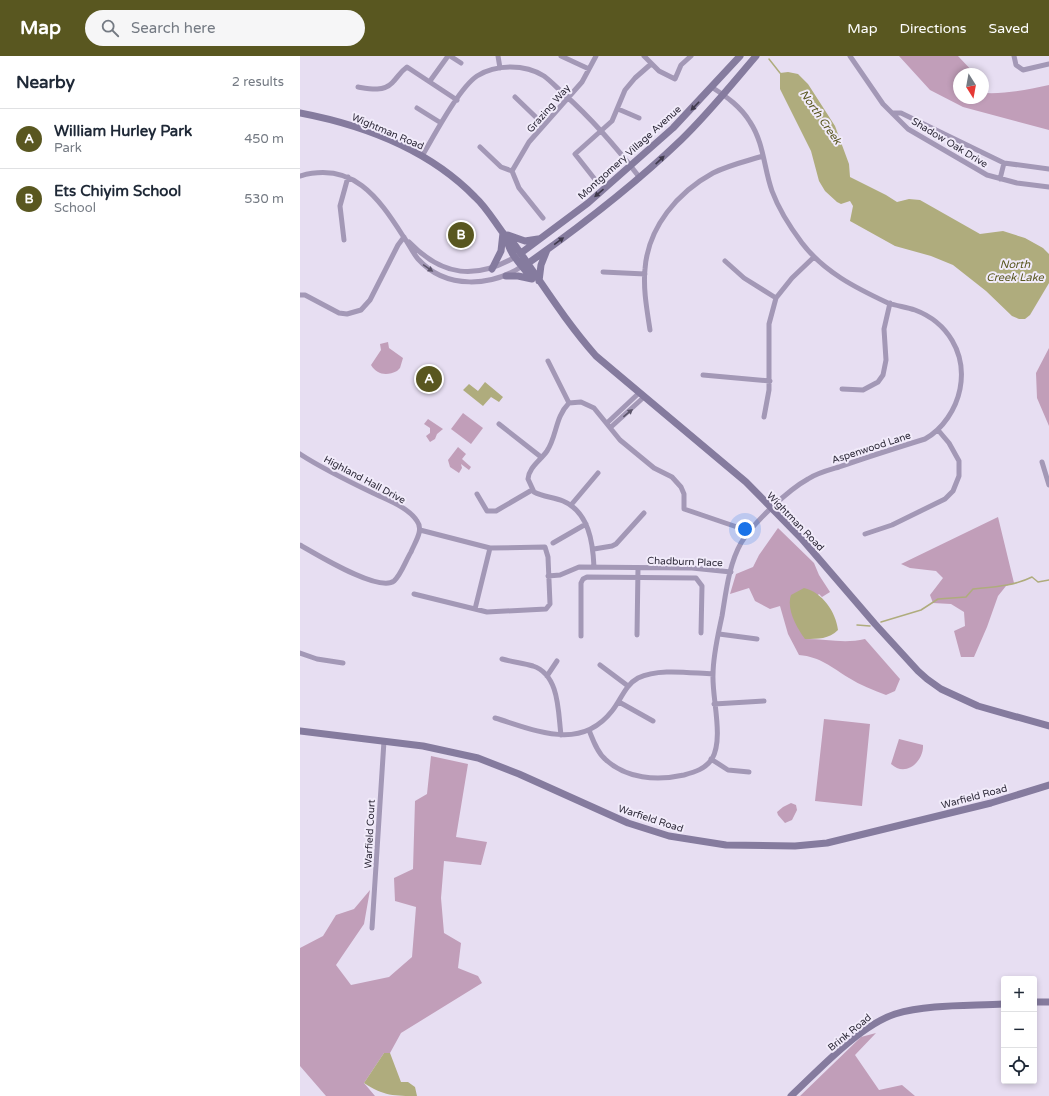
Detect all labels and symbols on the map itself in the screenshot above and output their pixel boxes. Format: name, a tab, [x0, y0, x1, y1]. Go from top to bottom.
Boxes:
north arrow	[953, 68, 989, 104]
street label: Grazing Way	[525, 82, 573, 135]
water label: North Creek	[797, 88, 845, 148]
one-way arrow	[690, 101, 700, 111]
street label: Montgomery Village Avenue	[576, 103, 684, 202]
street label: Wightman Road	[350, 111, 426, 153]
street label: Shadow Oak Drive	[909, 115, 990, 171]
one-way arrow	[655, 155, 665, 165]
one-way arrow	[594, 189, 605, 198]
pin: B	[448, 220, 474, 250]
one-way arrow	[553, 237, 564, 245]
water label: North Creek Lake	[986, 258, 1045, 284]
one-way arrow	[423, 263, 434, 272]
pin: A	[416, 364, 442, 394]
one-way arrow	[622, 408, 633, 417]
street label: Aspenwood Lane	[830, 429, 913, 466]
street label: Highland Hall Drive	[322, 453, 408, 507]
street label: Wightman Road	[764, 490, 826, 554]
your location	[735, 519, 755, 539]
street label: Chadburn Place	[647, 555, 723, 569]
street label: Warfield Road	[940, 782, 1009, 812]
street label: Warfield Court	[362, 799, 378, 869]
street label: Warfield Road	[617, 803, 685, 835]
street label: Brink Road	[825, 1012, 874, 1054]

